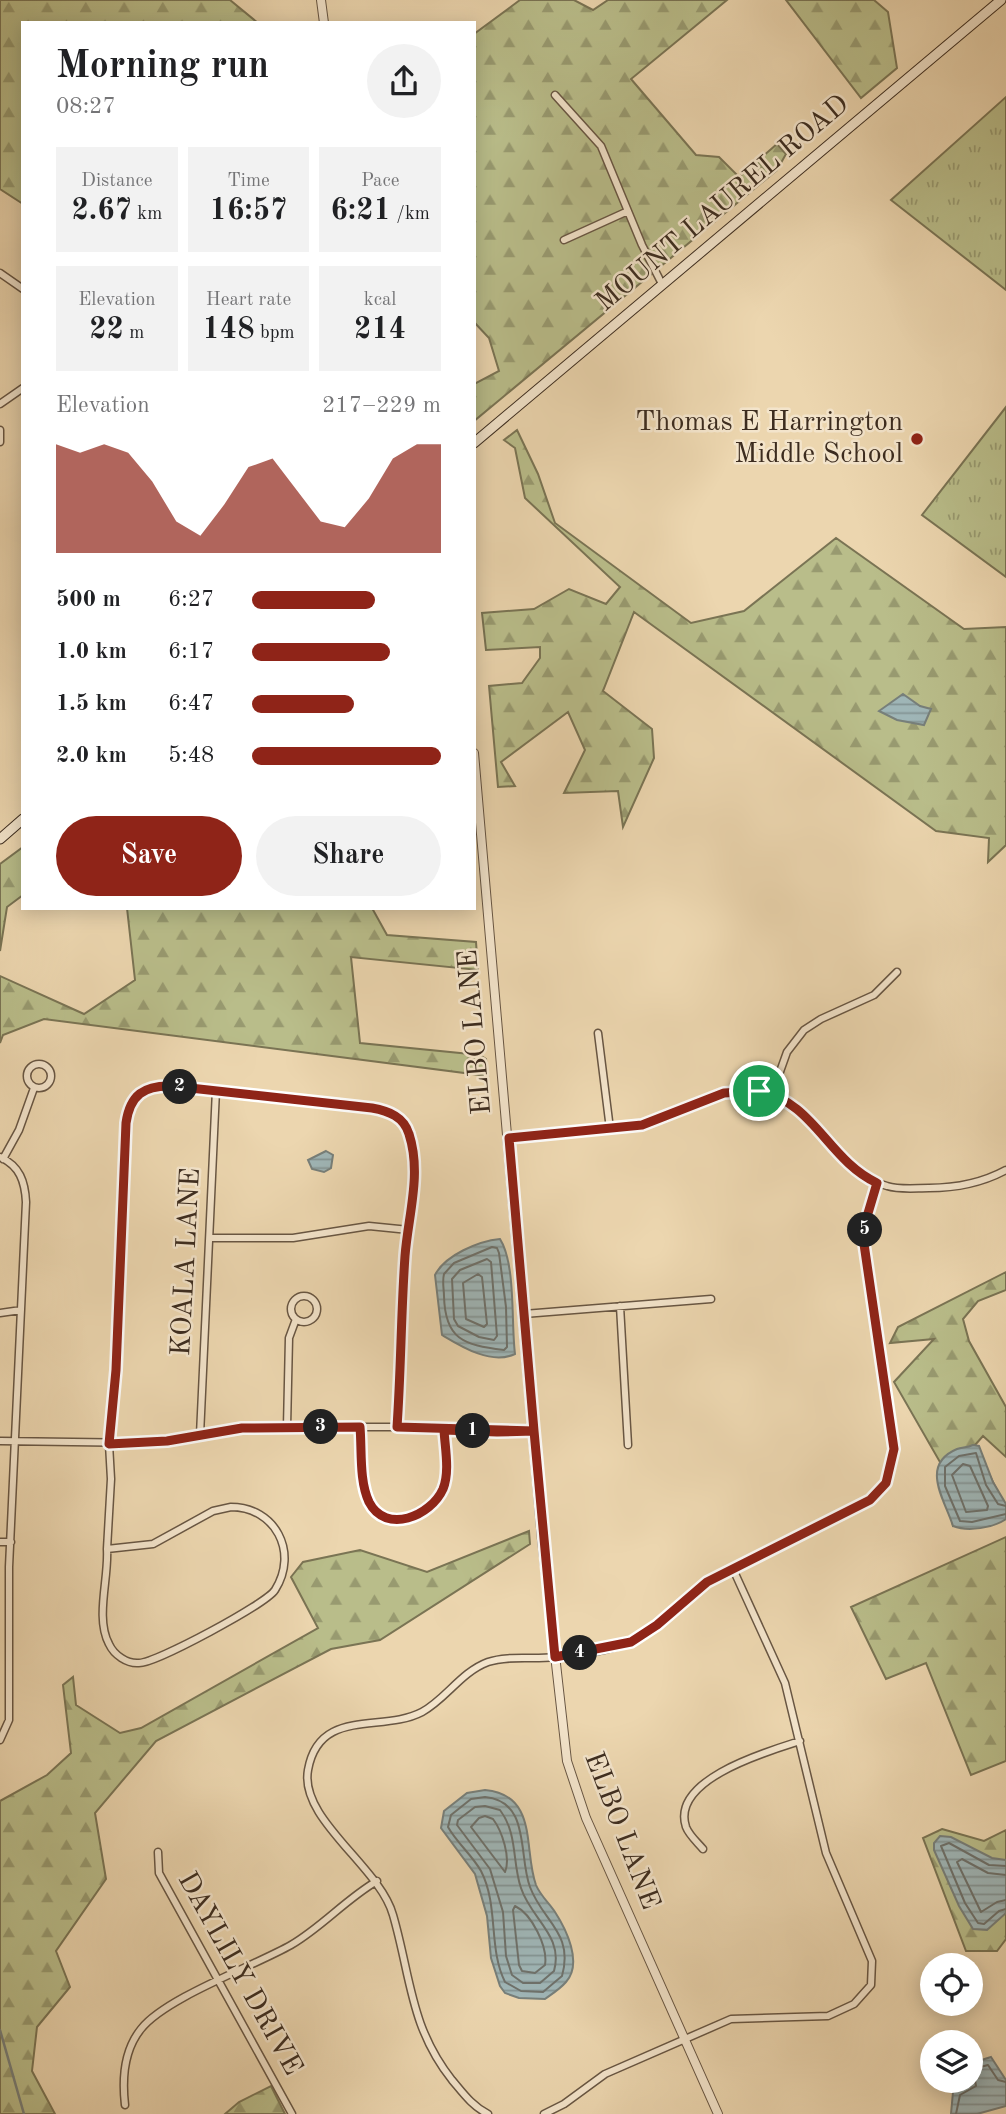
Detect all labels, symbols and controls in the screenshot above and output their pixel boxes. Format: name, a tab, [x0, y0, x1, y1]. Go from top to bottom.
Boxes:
button: share	[367, 44, 441, 118]
text: Morning run	[56, 48, 269, 86]
street label: MOUNT LAUREL ROAD	[591, 90, 855, 318]
text: 08:27	[56, 95, 116, 118]
text: Distance	[81, 172, 153, 191]
text: Time	[227, 172, 270, 191]
text: Pace	[361, 172, 399, 191]
text: 2.67	[71, 196, 132, 226]
text: 16:57	[209, 196, 287, 226]
text: 6:21	[330, 196, 391, 226]
text: km	[132, 205, 162, 224]
text: /km	[391, 205, 430, 224]
text: Elevation	[78, 291, 155, 310]
text: Heart rate	[206, 291, 291, 310]
text: kcal	[364, 291, 397, 310]
text: 22	[89, 315, 124, 345]
text: 148	[202, 315, 255, 345]
text: 214	[354, 315, 406, 345]
text: m	[124, 324, 144, 343]
text: bpm	[255, 324, 295, 343]
text: Elevation	[56, 394, 150, 417]
text: 217–229 m	[322, 394, 441, 417]
place label: Thomas E Harrington Middle School	[635, 409, 903, 469]
marker: Thomas E Harrington Middle School	[909, 431, 925, 447]
text: 500 m	[56, 588, 121, 611]
text: 6:27	[168, 588, 214, 611]
text: 1.0 km	[56, 640, 127, 663]
text: 6:17	[168, 640, 214, 663]
text: 1.5 km	[56, 692, 127, 715]
text: 6:47	[168, 692, 214, 715]
text: 2.0 km	[56, 744, 127, 767]
text: 5:48	[168, 744, 214, 767]
button: Save	[56, 816, 242, 896]
button: Share	[256, 816, 441, 896]
street label: ELBO LANE	[455, 948, 497, 1116]
pin	[729, 1061, 789, 1121]
pin: 2	[162, 1070, 198, 1104]
icon: arrive	[740, 1072, 778, 1110]
text: 2	[174, 1077, 185, 1096]
street label: KOALA LANE	[168, 1167, 206, 1357]
pin: 5	[848, 1212, 882, 1248]
text: 5	[859, 1220, 870, 1239]
pin: 3	[304, 1410, 338, 1444]
pin: 1	[456, 1414, 490, 1448]
text: 3	[315, 1417, 326, 1436]
text: 1	[467, 1421, 478, 1440]
pin: 4	[562, 1636, 598, 1670]
text: 4	[574, 1643, 585, 1662]
street label: ELBO LANE	[578, 1749, 664, 1913]
street label: DAYLILY DRIVE	[172, 1868, 306, 2080]
map controls	[920, 1953, 983, 2093]
button: locate	[920, 1953, 983, 2016]
button: layers	[920, 2030, 983, 2093]

